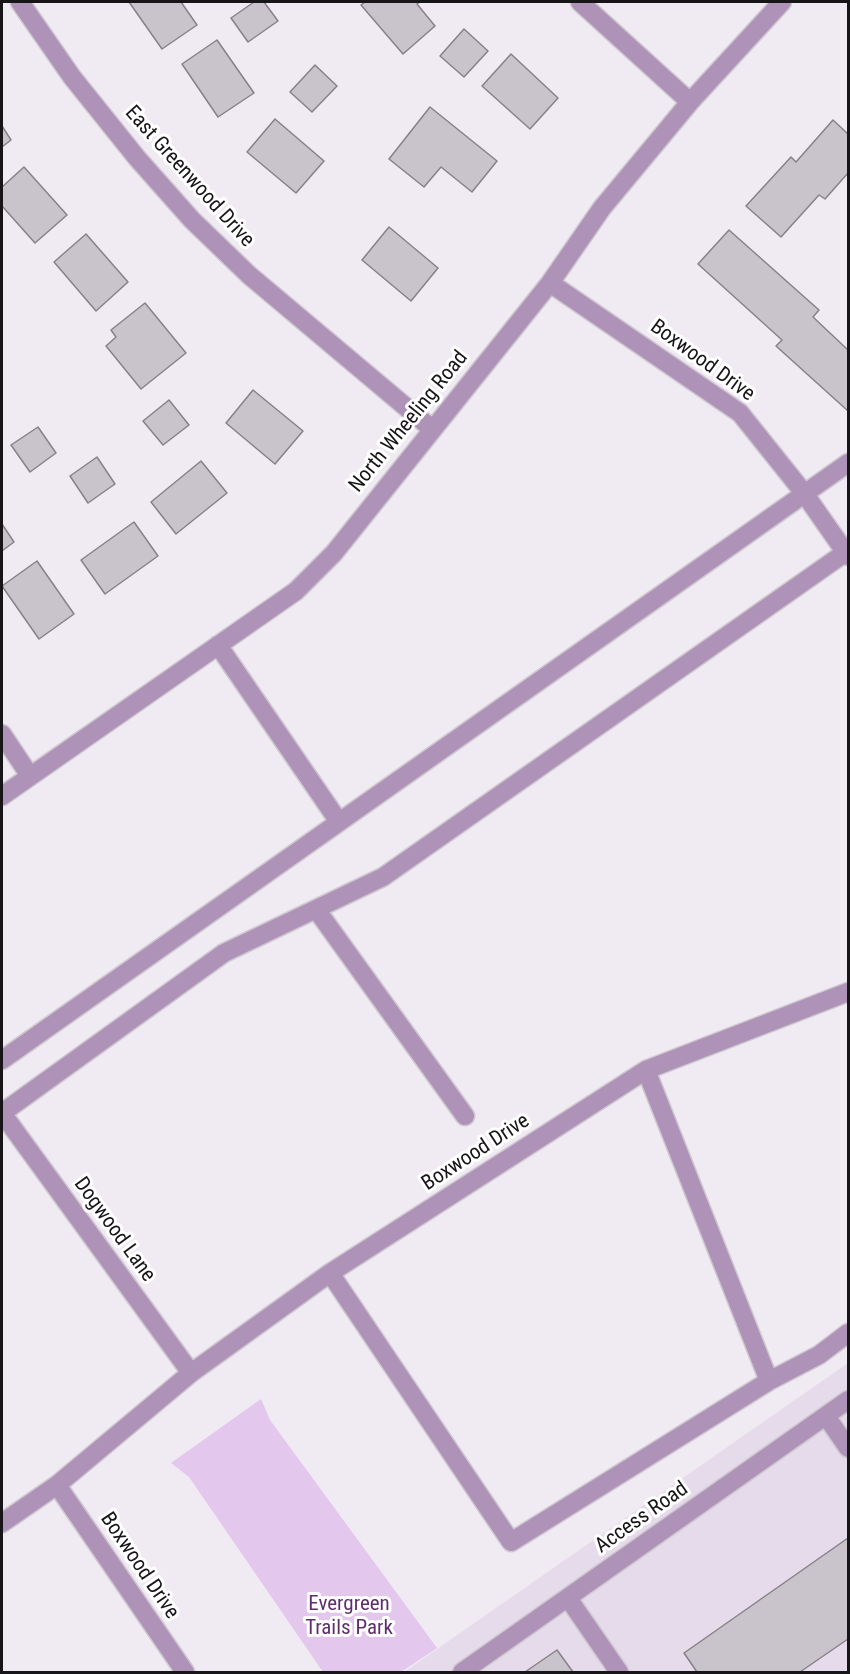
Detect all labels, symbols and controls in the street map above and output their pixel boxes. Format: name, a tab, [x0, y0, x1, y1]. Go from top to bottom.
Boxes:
street label: East Greenwood Drive	[119, 101, 259, 253]
street label: Boxwood Drive	[645, 315, 759, 407]
street label: North Wheeling Road	[344, 346, 474, 498]
street label: Boxwood Drive	[418, 1109, 534, 1197]
street label: Dogwood Lane	[68, 1173, 160, 1287]
street label: Access Road	[591, 1477, 693, 1559]
street label: Boxwood Drive	[94, 1508, 184, 1624]
park label: Evergreen Trails Park	[305, 1592, 393, 1642]

